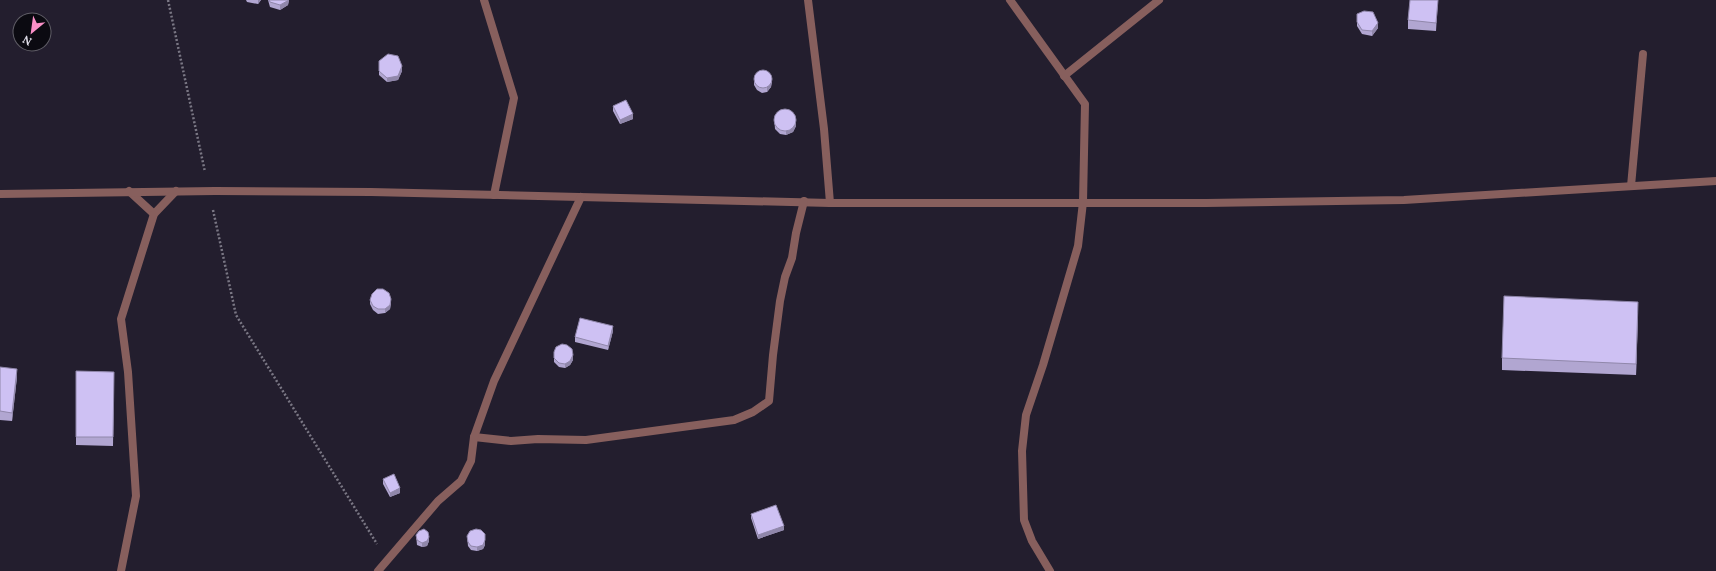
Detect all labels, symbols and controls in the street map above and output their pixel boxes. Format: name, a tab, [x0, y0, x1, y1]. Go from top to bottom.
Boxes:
north arrow	[12, 12, 52, 52]
text: N	[20, 32, 34, 49]

